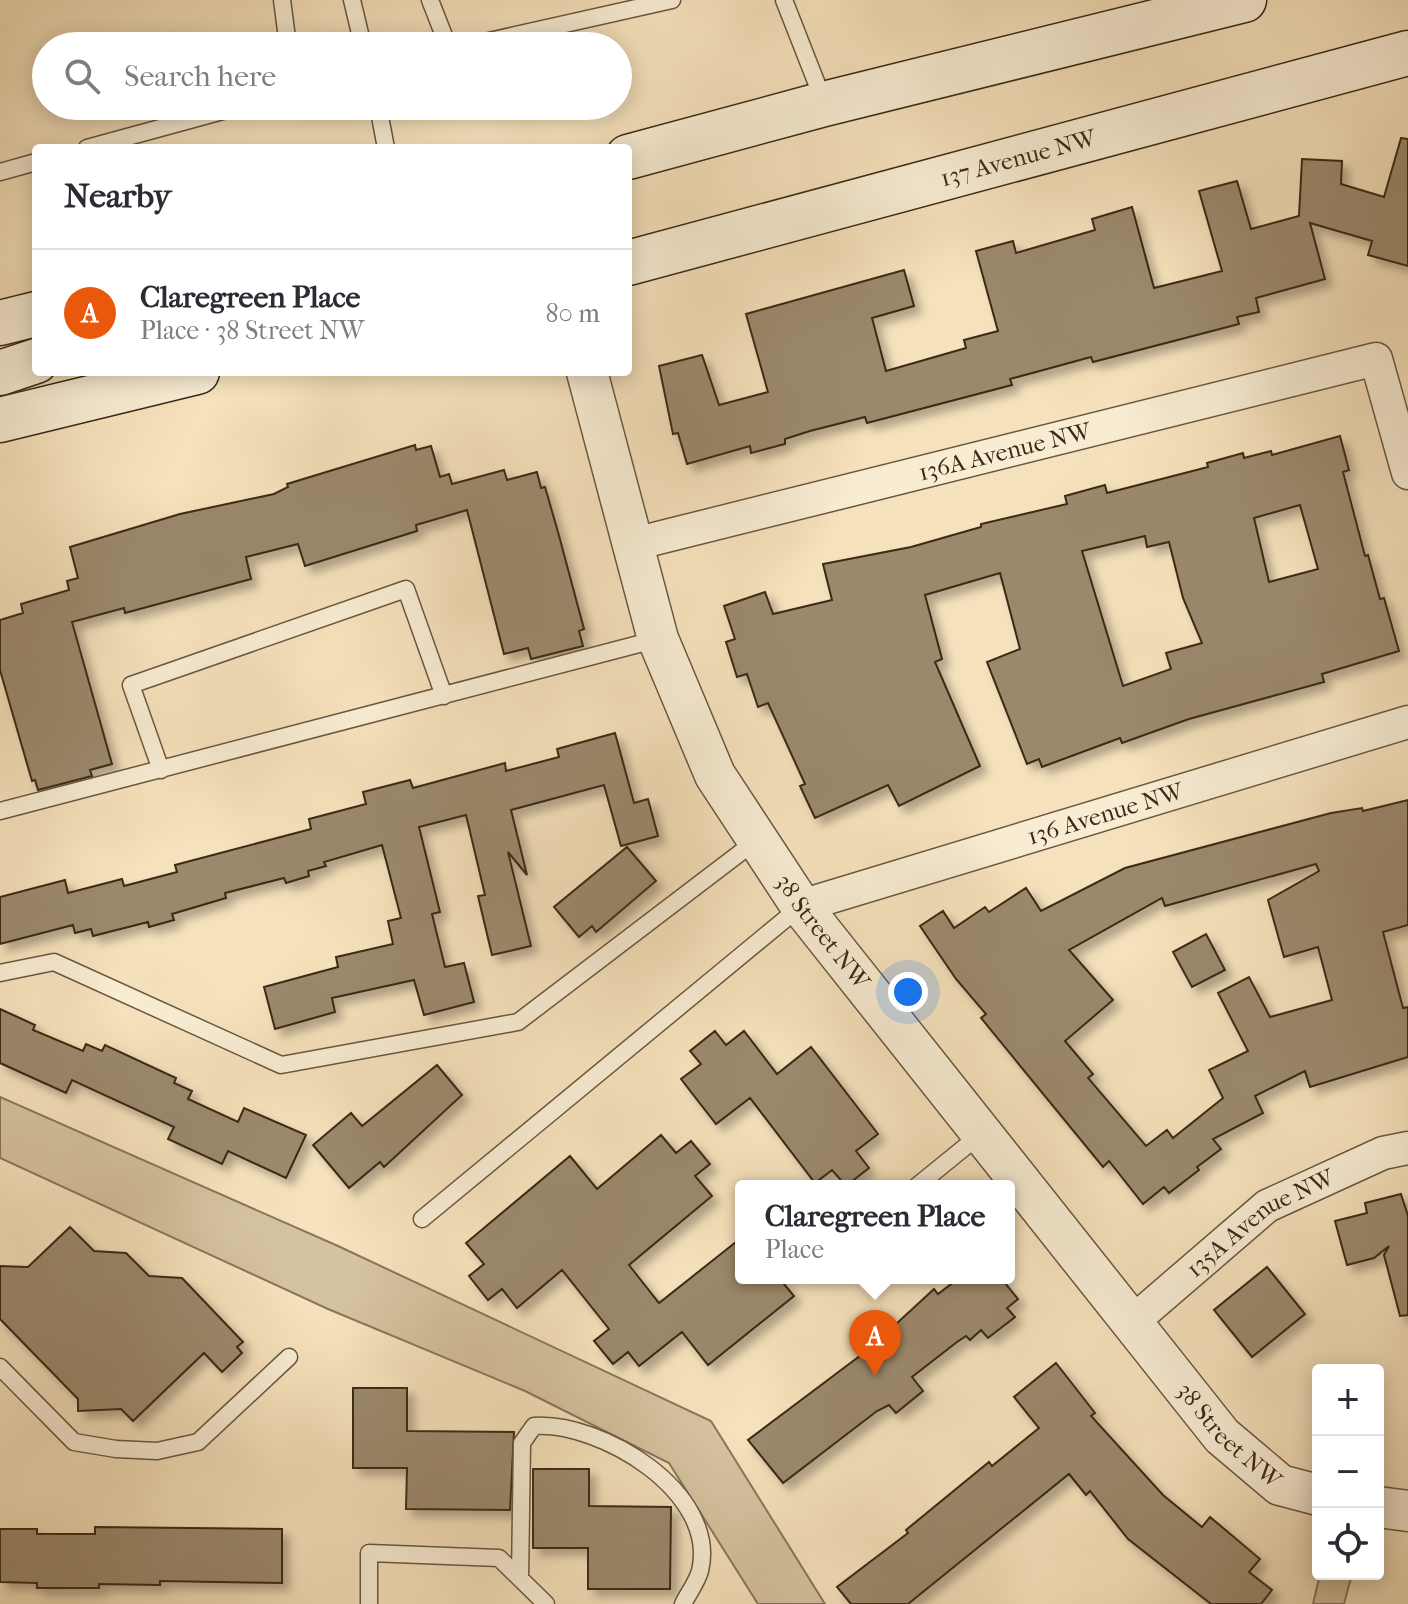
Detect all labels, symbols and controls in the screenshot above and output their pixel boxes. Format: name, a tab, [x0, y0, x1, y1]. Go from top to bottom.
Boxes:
search box	[32, 32, 632, 120]
icon: search	[60, 54, 104, 98]
text: Search here	[124, 59, 276, 94]
street label: 137 Avenue NW	[937, 123, 1100, 192]
text: Nearby	[64, 176, 171, 216]
text: Claregreen Place	[140, 280, 360, 315]
text: A	[82, 298, 98, 329]
text: 80 m	[545, 298, 600, 329]
text: Place · 38 Street NW	[140, 315, 364, 346]
street label: 136A Avenue NW	[916, 416, 1095, 487]
street label: 136 Avenue NW	[1024, 777, 1188, 851]
street label: 38 Street NW	[770, 869, 876, 996]
your location	[888, 972, 928, 1012]
street label: 135A Avenue NW	[1181, 1163, 1340, 1283]
popup	[735, 1180, 1015, 1284]
text: Claregreen Place	[765, 1199, 985, 1234]
text: Place	[765, 1234, 824, 1265]
pin: A	[849, 1310, 901, 1376]
map controls	[1312, 1364, 1384, 1580]
button: +	[1312, 1364, 1384, 1436]
street label: 38 Street NW	[1171, 1377, 1288, 1495]
button: −	[1312, 1436, 1384, 1508]
button: locate	[1312, 1508, 1384, 1580]

